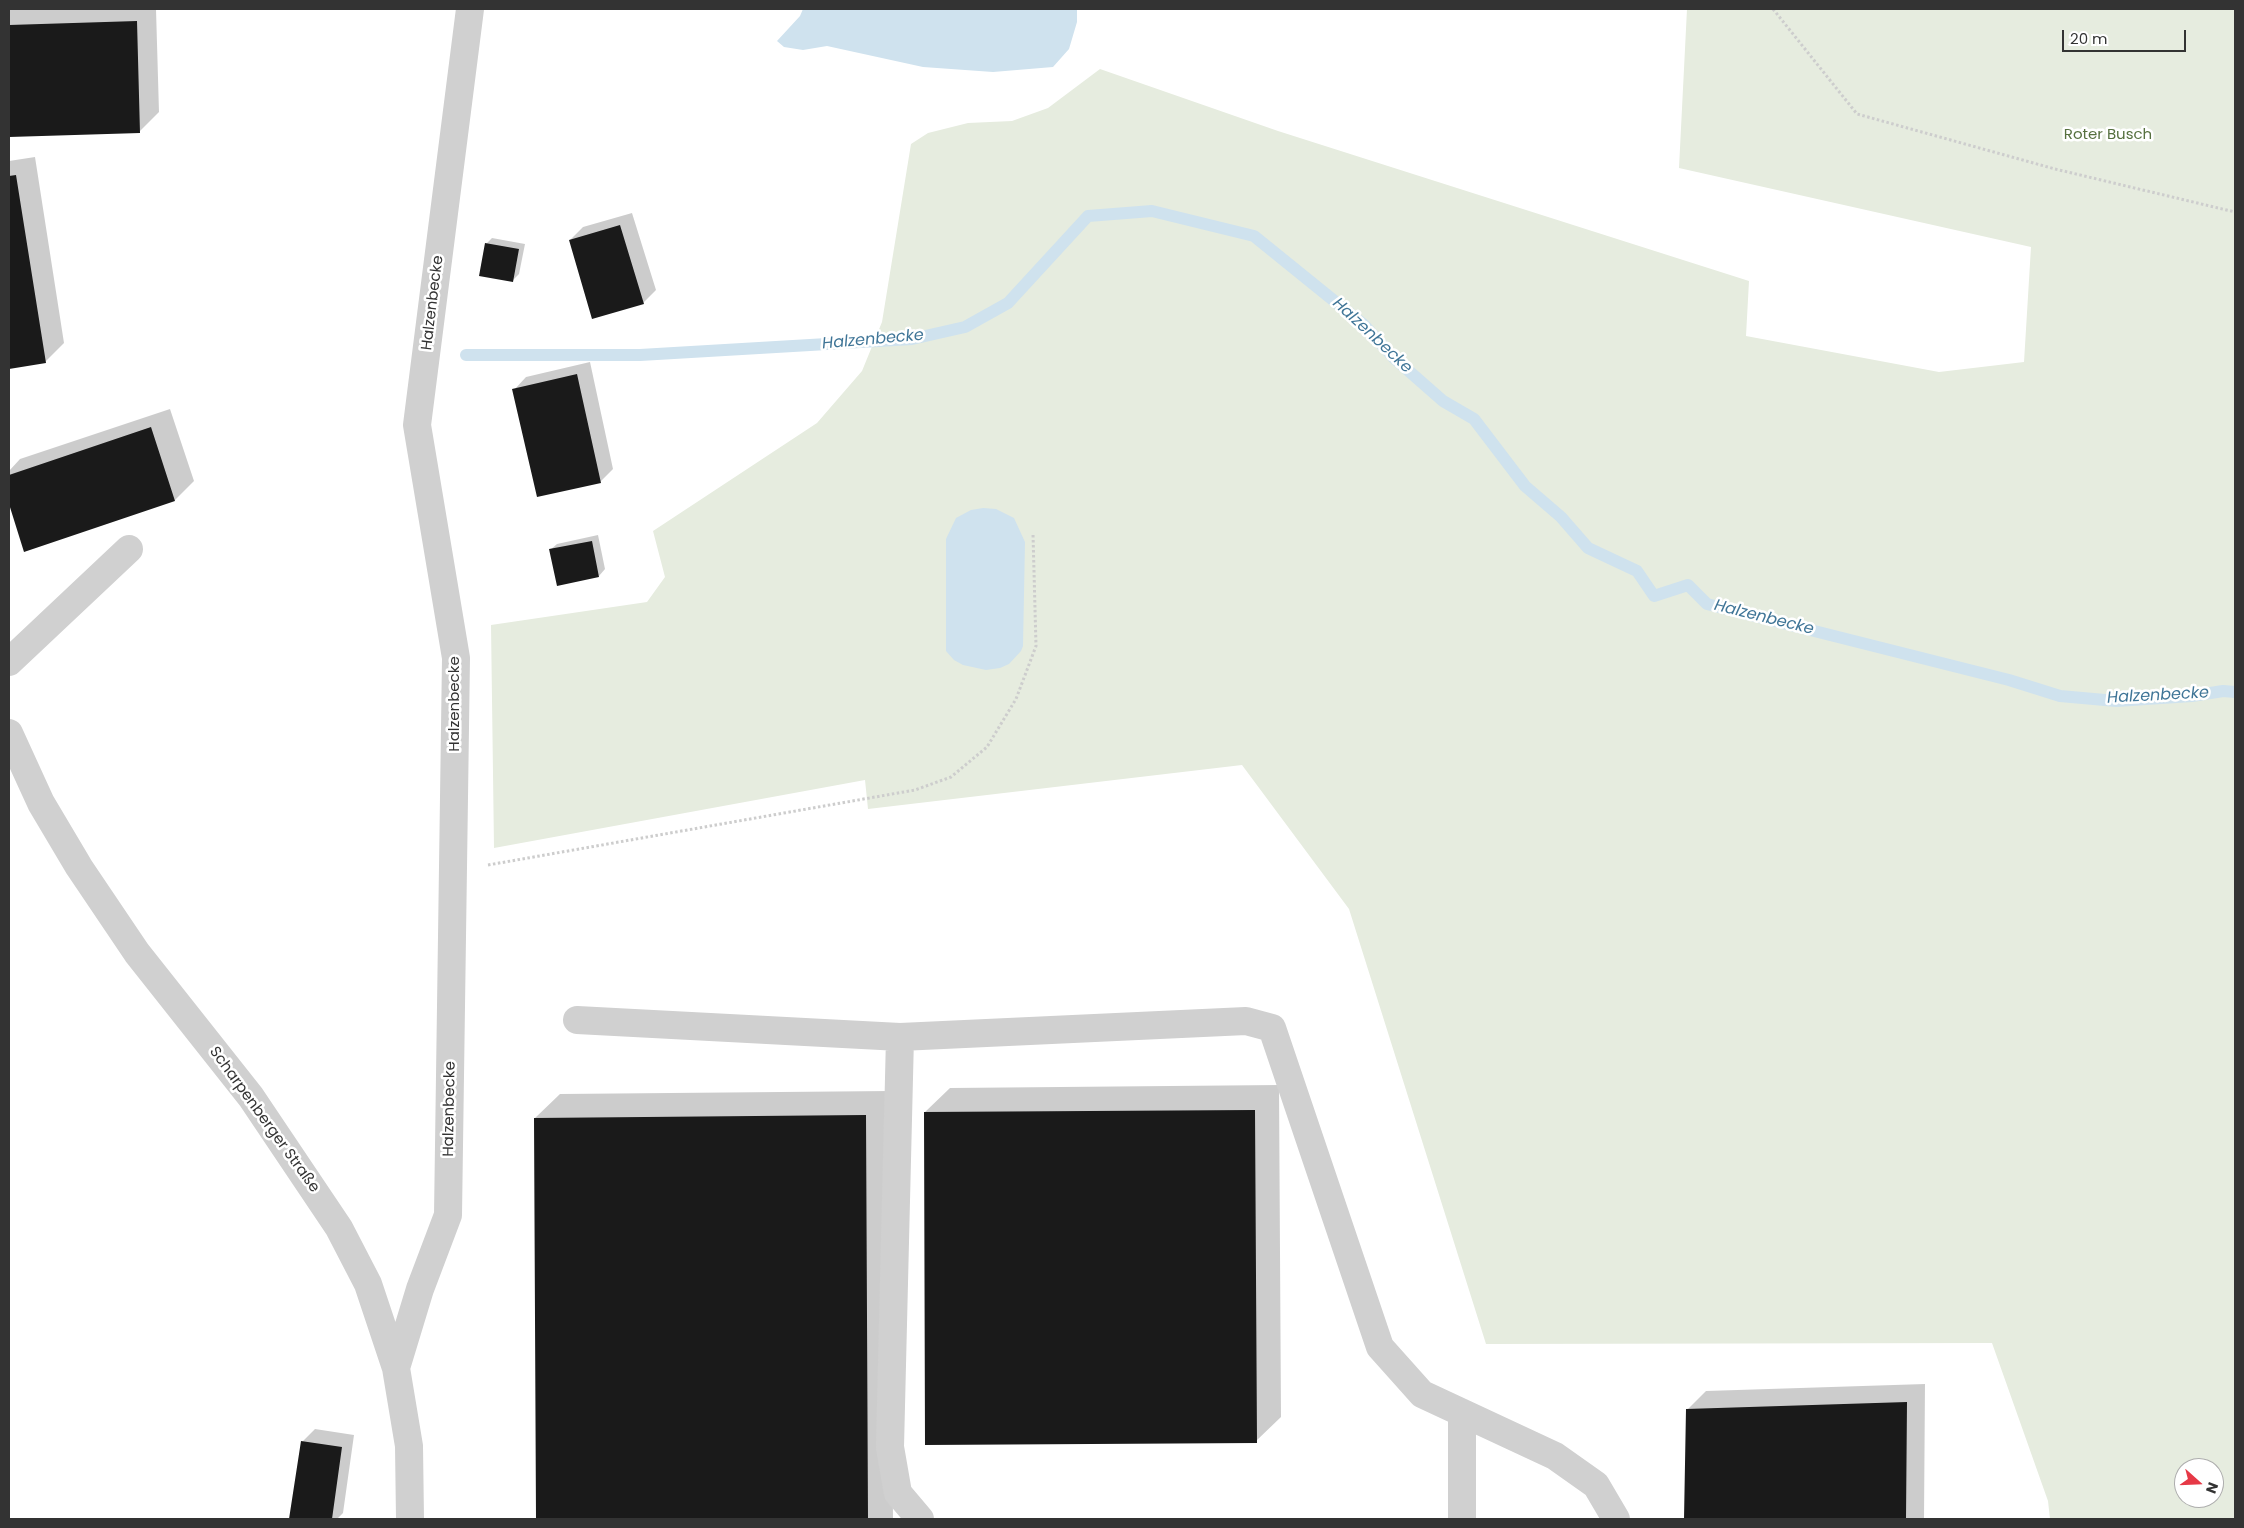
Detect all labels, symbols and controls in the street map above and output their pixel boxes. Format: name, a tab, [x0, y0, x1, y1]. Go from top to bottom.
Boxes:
scale bar	[2064, 20, 2188, 52]
text: 20 m	[2070, 28, 2108, 49]
park label: Roter Busch	[2064, 126, 2152, 144]
street label: Halzenbecke	[418, 255, 448, 351]
water label: Halzenbecke	[1328, 294, 1416, 378]
water label: Halzenbecke	[821, 326, 925, 354]
water label: Halzenbecke	[1712, 596, 1816, 640]
street label: Halzenbecke	[446, 656, 464, 752]
water label: Halzenbecke	[2107, 684, 2209, 708]
street label: Scharpenberger Straße	[205, 1044, 323, 1196]
street label: Halzenbecke	[440, 1061, 460, 1157]
north arrow	[2174, 1458, 2224, 1508]
text: N	[2201, 1479, 2223, 1496]

